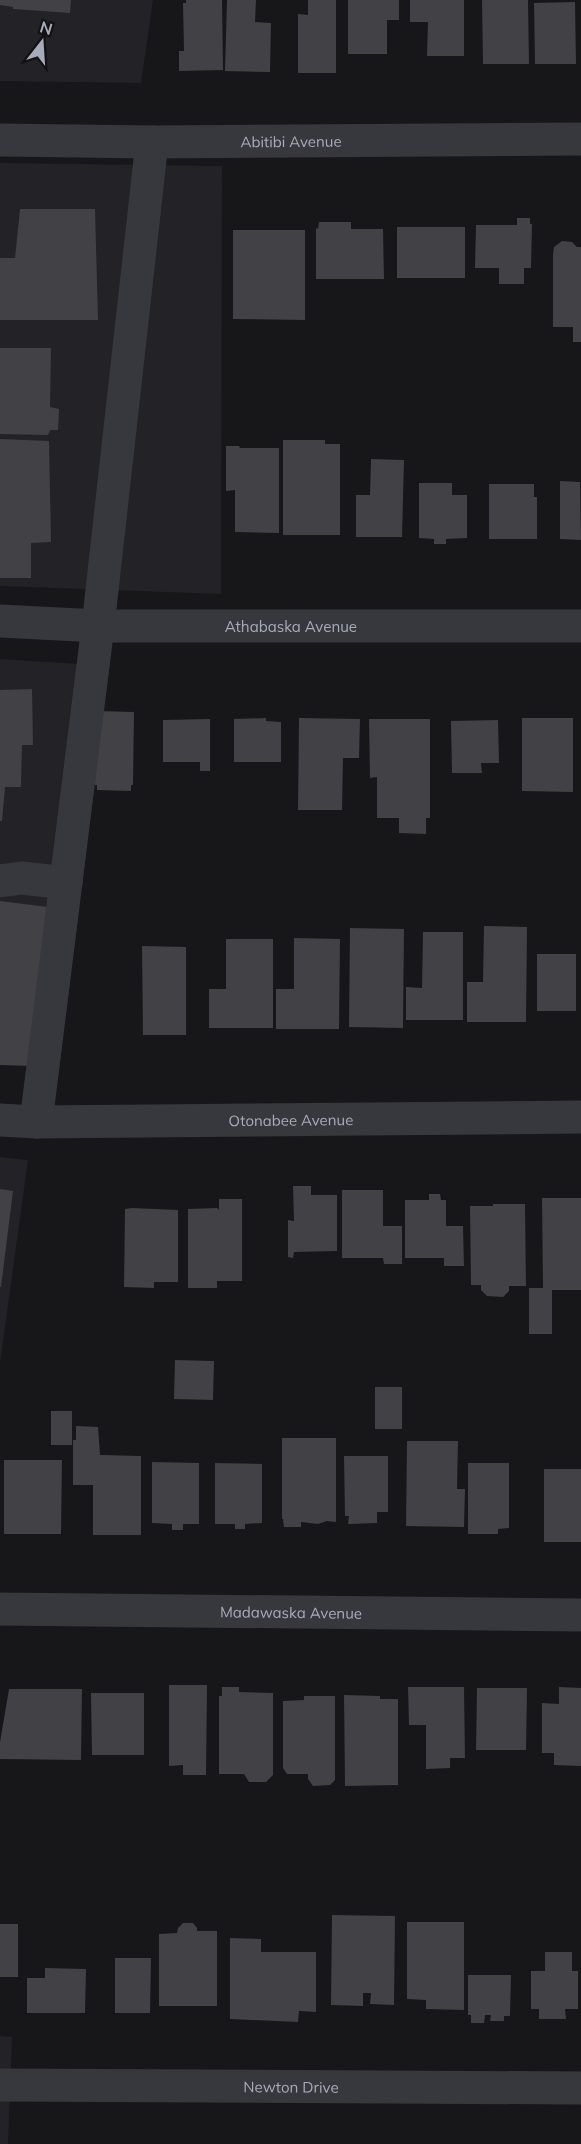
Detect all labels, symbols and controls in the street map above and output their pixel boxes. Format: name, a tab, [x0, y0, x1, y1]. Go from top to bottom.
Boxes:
north arrow	[12, 12, 72, 72]
text: N	[38, 16, 55, 39]
street label: Abitibi Avenue	[240, 131, 342, 151]
street label: Athabaska Avenue	[225, 617, 357, 636]
street label: Otonabee Avenue	[228, 1110, 353, 1130]
street label: Madawaska Avenue	[220, 1602, 362, 1622]
street label: Newton Drive	[243, 2077, 339, 2096]

